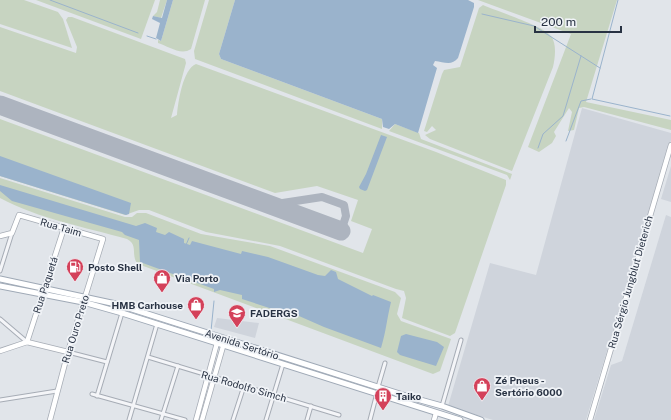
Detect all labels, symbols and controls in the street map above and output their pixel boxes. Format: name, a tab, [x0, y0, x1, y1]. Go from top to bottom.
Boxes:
scale bar	[535, 8, 621, 34]
text: 200 m	[541, 15, 576, 29]
street label: Rua Sérgio Jungblut Dieterich	[605, 214, 655, 350]
street label: Rua Taim	[39, 215, 83, 239]
street label: Rua Paquetá	[30, 255, 60, 315]
fuel station icon: Posto Shell	[65, 257, 85, 282]
place label: Posto Shell	[88, 261, 142, 273]
shop icon: Via Porto	[152, 268, 172, 293]
place label: Via Porto	[175, 272, 219, 284]
street label: Rua Ouro Preto	[59, 293, 91, 364]
shop icon: HMB Carhouse	[186, 295, 206, 320]
place label: HMB Carhouse	[112, 299, 183, 311]
school or university icon: FADERGS	[227, 303, 247, 328]
place label: FADERGS	[250, 307, 298, 319]
street label: Avenida Sertório	[204, 326, 281, 362]
street label: Rua Rodolfo Simch	[200, 368, 288, 404]
place label: Zé Pneus - Sertório 6000	[495, 374, 563, 398]
shop icon: Zé Pneus - Sertório 6000	[472, 376, 492, 401]
building icon: Taiko	[373, 386, 393, 411]
place label: Taiko	[396, 390, 421, 402]

